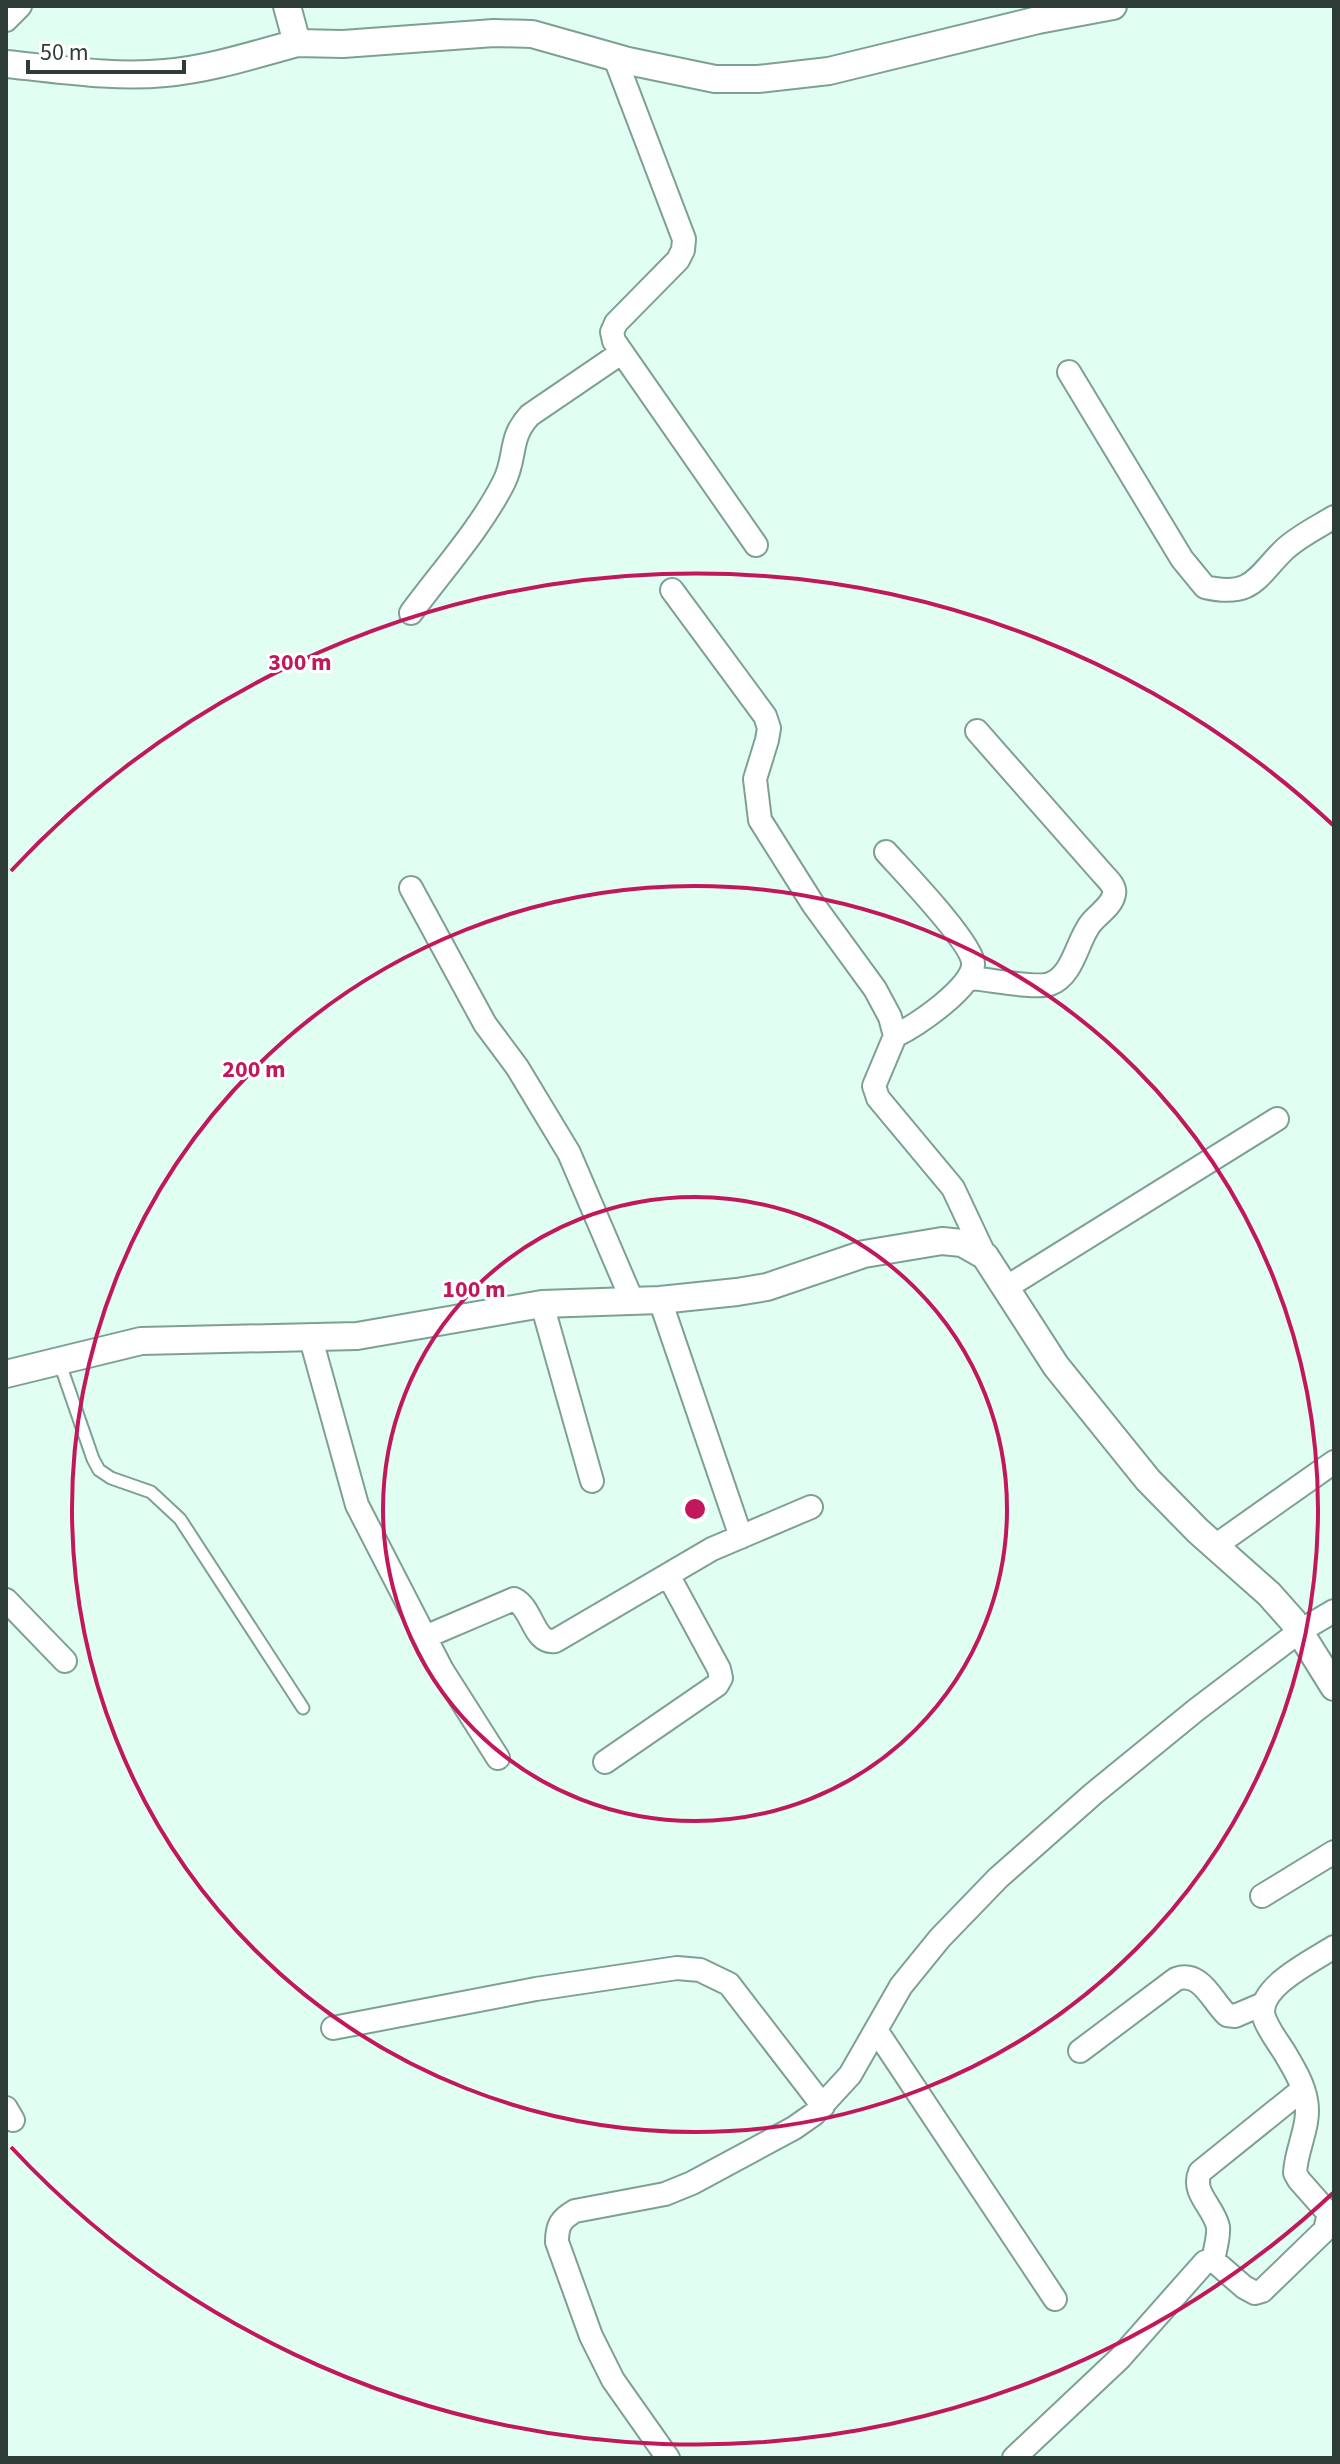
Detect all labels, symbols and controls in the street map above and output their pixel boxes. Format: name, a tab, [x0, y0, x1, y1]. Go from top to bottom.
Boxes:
scale bar	[28, 24, 184, 74]
text: 50 m	[40, 35, 89, 70]
text: 300 m	[268, 645, 332, 680]
text: 200 m	[222, 1052, 286, 1087]
text: 100 m	[442, 1272, 506, 1307]
centre of rings	[681, 1495, 709, 1523]

